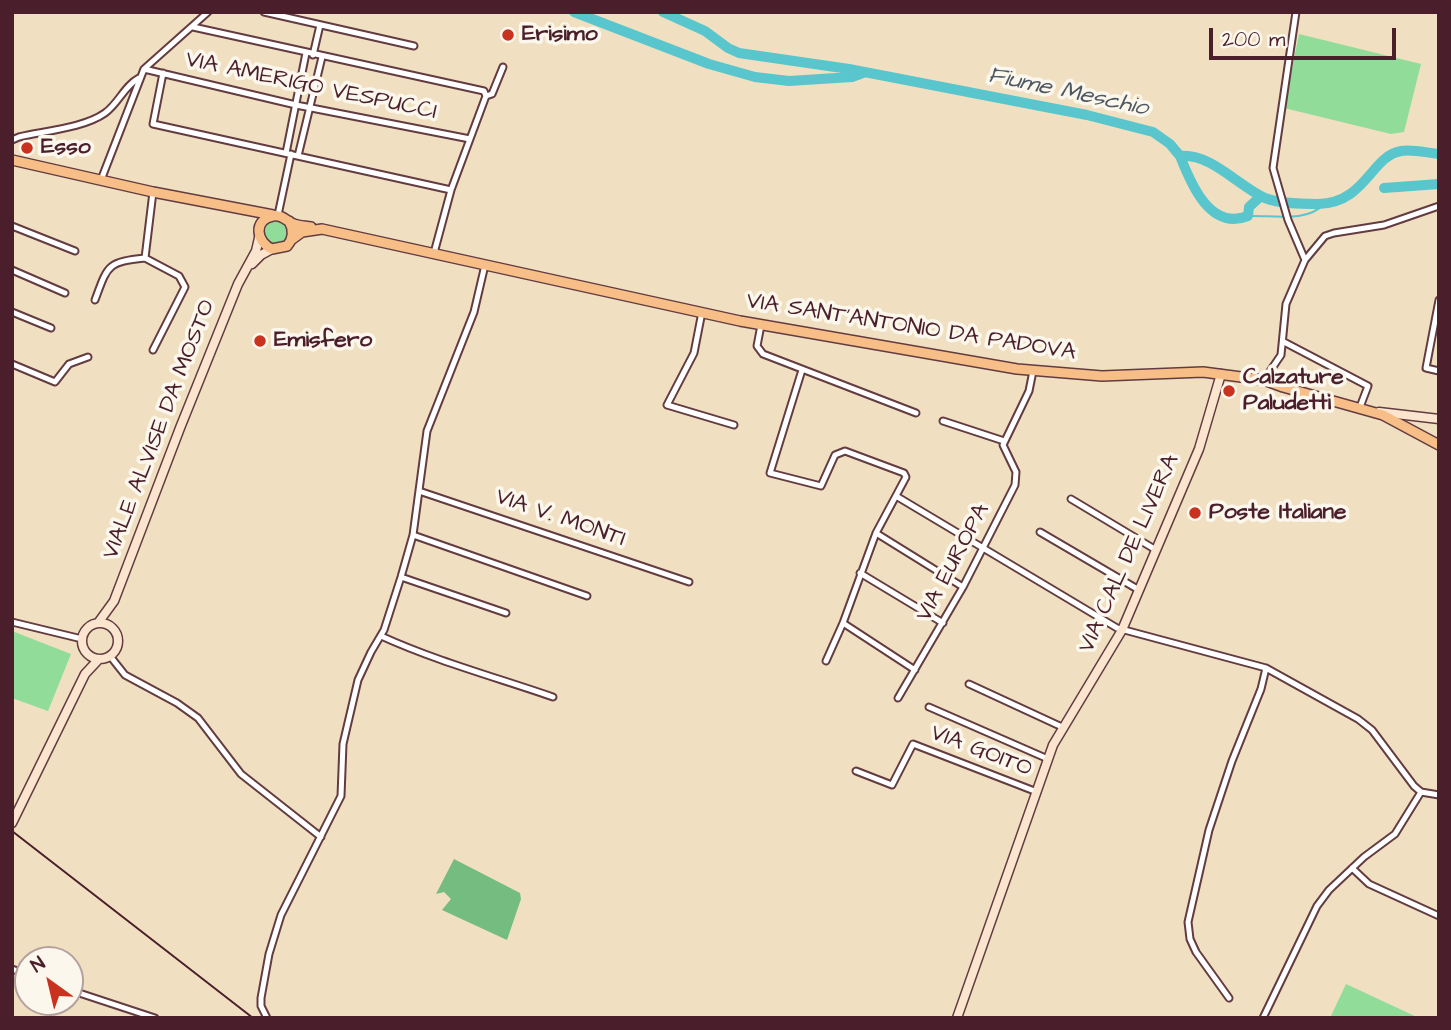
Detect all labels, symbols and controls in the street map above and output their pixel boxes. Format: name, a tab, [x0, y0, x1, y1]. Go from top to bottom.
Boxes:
scale bar	[1213, 14, 1400, 58]
place label: Erisimo	[522, 21, 598, 49]
text: 200 m	[1222, 25, 1285, 54]
marker: Erisimo	[500, 27, 516, 43]
street label: VIA AMERIGO VESPUCCI	[183, 47, 439, 127]
water label: Fiume Meschio	[985, 62, 1151, 124]
place label: Esso	[41, 134, 91, 162]
marker: Esso	[19, 140, 35, 156]
street label: VIA SANT'ANTONIO DA PADOVA	[744, 288, 1078, 368]
street label: VIALE ALVISE DA MOSTO	[98, 297, 222, 563]
place label: Emisfero	[274, 327, 372, 355]
marker: Emisfero	[252, 333, 268, 349]
place label: Calzature Paludetti	[1243, 364, 1344, 418]
marker: Calzature Paludetti	[1221, 383, 1237, 399]
street label: VIA CAL DE LIVERA	[1074, 451, 1186, 657]
street label: VIA V. MONTI	[492, 484, 628, 554]
street label: VIA EUROPA	[911, 499, 997, 627]
place label: Poste Italiane	[1209, 499, 1346, 527]
marker: Poste Italiane	[1187, 505, 1203, 521]
street label: VIA GOITO	[926, 720, 1036, 784]
north arrow	[14, 946, 84, 1016]
text: N	[26, 950, 51, 979]

